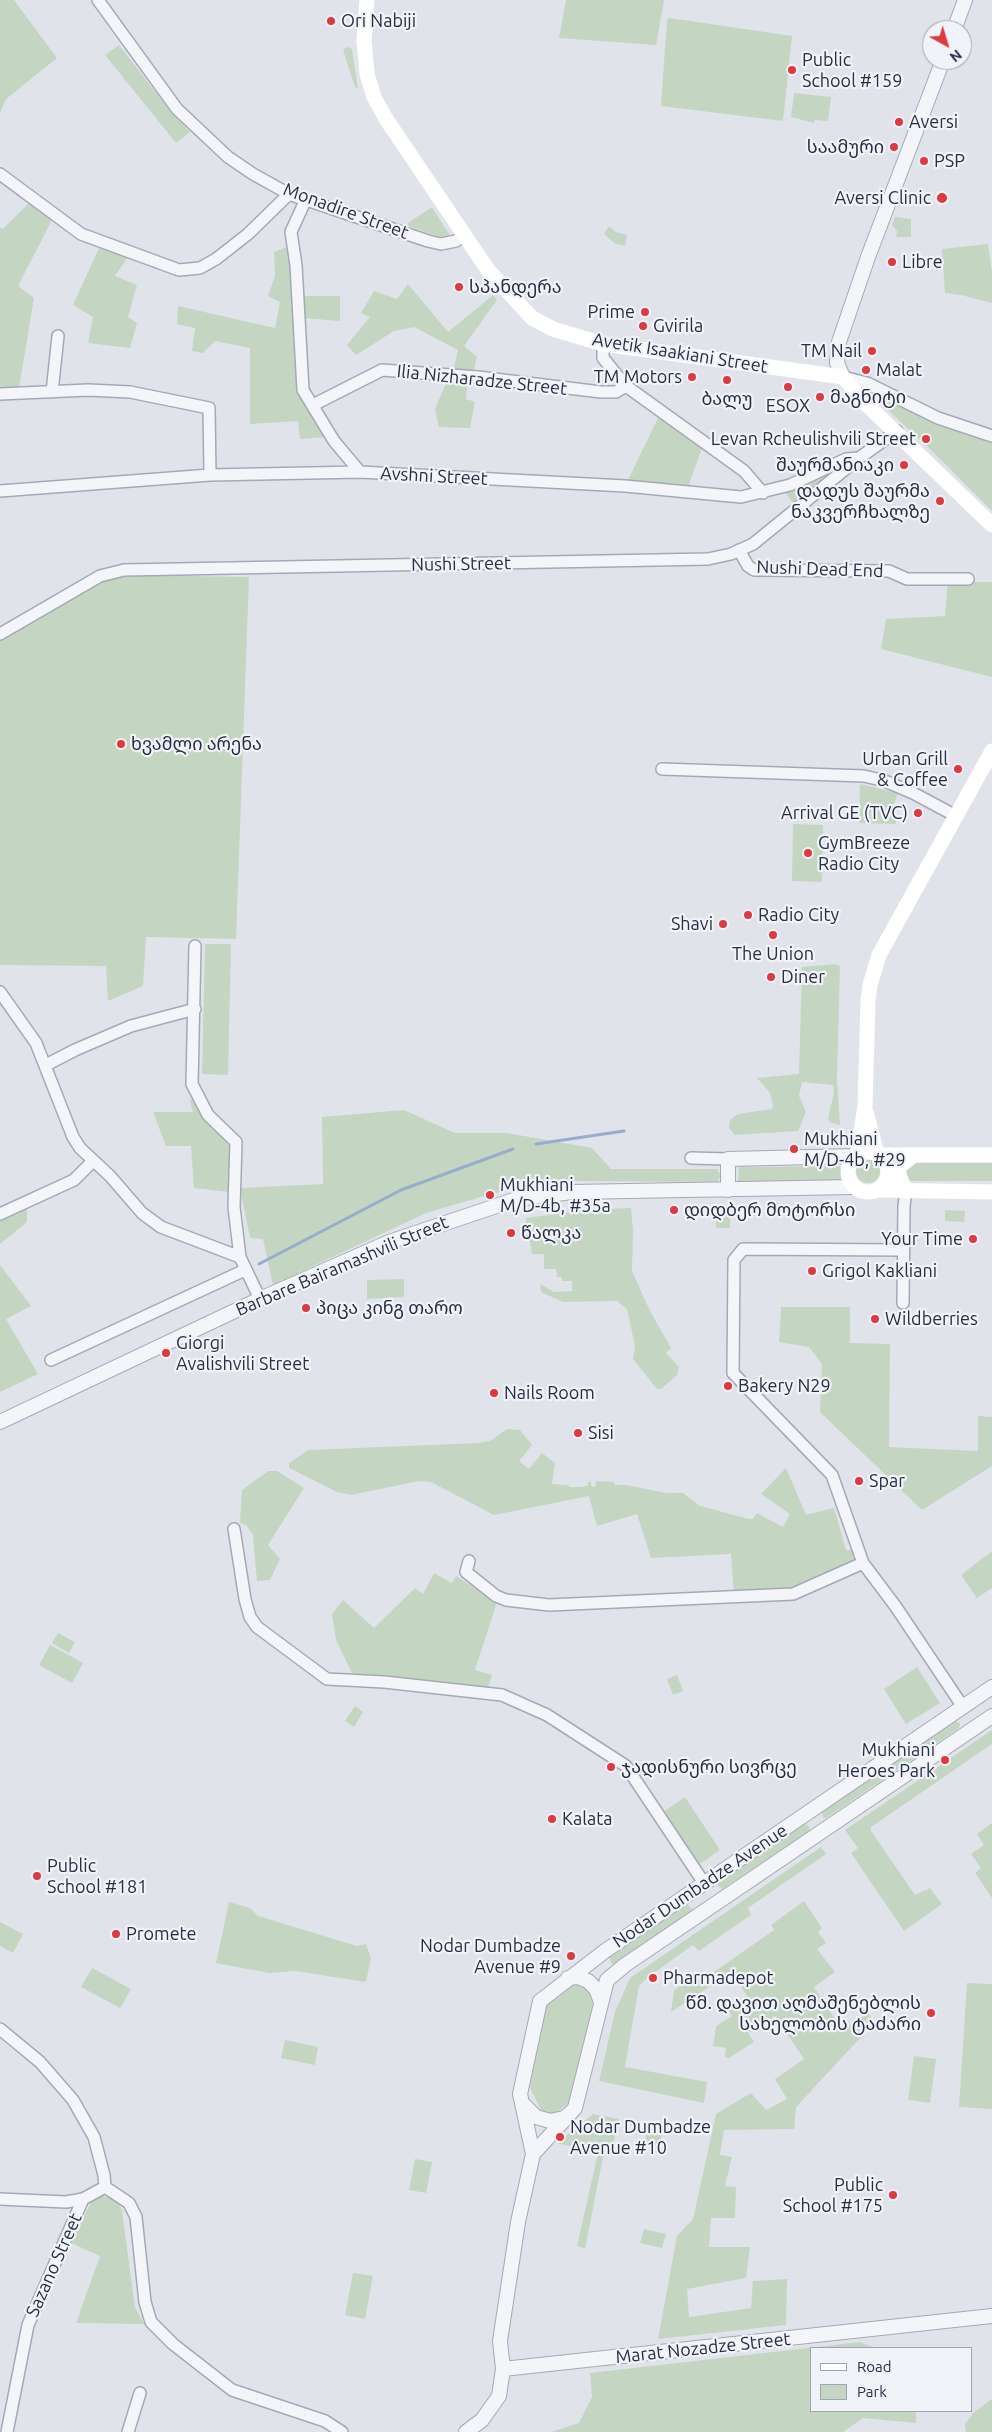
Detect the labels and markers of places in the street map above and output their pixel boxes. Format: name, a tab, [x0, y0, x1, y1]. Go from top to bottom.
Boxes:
place label: Ori Nabiji	[341, 10, 416, 32]
marker: Ori Nabiji	[325, 15, 337, 27]
place label: Public School #159	[802, 49, 902, 92]
marker: Public School #159	[786, 64, 798, 76]
place label: Aversi	[909, 111, 958, 133]
marker: Aversi	[893, 116, 905, 128]
place label: საამური	[807, 136, 884, 158]
marker: საამური	[888, 141, 900, 153]
place label: PSP	[934, 150, 965, 172]
marker: PSP	[918, 155, 930, 167]
place label: Aversi Clinic	[835, 187, 931, 209]
marker: Aversi Clinic	[935, 191, 949, 205]
place label: Libre	[902, 251, 943, 273]
marker: Libre	[886, 256, 898, 268]
place label: სპანდერა	[469, 276, 562, 298]
marker: სპანდერა	[453, 281, 465, 293]
place label: Prime	[588, 301, 635, 323]
marker: Prime	[639, 306, 651, 318]
place label: Gvirila	[653, 315, 703, 337]
marker: Gvirila	[637, 320, 649, 332]
place label: TM Nail	[801, 340, 862, 362]
marker: TM Nail	[866, 345, 878, 357]
place label: Malat	[876, 359, 922, 381]
marker: Malat	[860, 364, 872, 376]
place label: TM Motors	[594, 366, 682, 388]
marker: TM Motors	[686, 371, 698, 383]
marker: ბალუ	[721, 374, 733, 386]
marker: ESOX	[782, 381, 794, 393]
place label: მაგნიტი	[830, 386, 906, 408]
place label: ბალუ	[701, 388, 753, 410]
marker: მაგნიტი	[814, 391, 826, 403]
place label: ESOX	[766, 395, 810, 417]
place label: Levan Rcheulishvili Street	[711, 428, 916, 450]
marker: Levan Rcheulishvili Street	[920, 433, 932, 445]
place label: შაურმანიაკი	[776, 454, 894, 476]
marker: შაურმანიაკი	[898, 459, 910, 471]
place label: დადუს შაურმა ნაკვერჩხალზე	[791, 480, 930, 522]
marker: დადუს შაურმა ნაკვერჩხალზე	[934, 495, 946, 507]
place label: ხვამლი არენა	[131, 733, 262, 755]
marker: ხვამლი არენა	[115, 738, 127, 750]
place label: Urban Grill & Coffee	[862, 748, 948, 791]
marker: Urban Grill & Coffee	[952, 763, 964, 775]
place label: Arrival GE (TVC)	[781, 802, 908, 824]
marker: Arrival GE (TVC)	[912, 807, 924, 819]
place label: GymBreeze Radio City	[818, 832, 910, 874]
marker: GymBreeze Radio City	[802, 847, 814, 859]
place label: Radio City	[758, 904, 839, 926]
marker: Radio City	[742, 909, 754, 921]
place label: Shavi	[671, 913, 713, 935]
marker: Shavi	[717, 918, 729, 930]
marker: The Union	[767, 929, 779, 941]
place label: The Union	[732, 943, 814, 965]
place label: Diner	[781, 966, 825, 988]
marker: Diner	[765, 971, 777, 983]
place label: Mukhiani M/D-4b, #29	[804, 1128, 906, 1170]
marker: Mukhiani M/D-4b, #29	[788, 1143, 800, 1155]
place label: Mukhiani M/D-4b, #35a	[500, 1174, 611, 1216]
marker: Mukhiani M/D-4b, #35a	[484, 1189, 496, 1201]
place label: დიდბერ მოტორსი	[684, 1199, 855, 1221]
marker: დიდბერ მოტორსი	[668, 1204, 680, 1216]
place label: წალკა	[521, 1222, 581, 1244]
marker: წალკა	[505, 1227, 517, 1239]
place label: Your Time	[881, 1228, 963, 1250]
marker: Your Time	[967, 1233, 979, 1245]
place label: Grigol Kakliani	[822, 1260, 937, 1282]
marker: Grigol Kakliani	[806, 1265, 818, 1277]
place label: პიცა კინგ თარო	[316, 1297, 463, 1319]
marker: პიცა კინგ თარო	[300, 1302, 312, 1314]
place label: Wildberries	[885, 1308, 978, 1330]
marker: Wildberries	[869, 1313, 881, 1325]
place label: Giorgi Avalishvili Street	[176, 1332, 309, 1375]
marker: Giorgi Avalishvili Street	[160, 1347, 172, 1359]
place label: Bakery N29	[738, 1375, 831, 1397]
marker: Bakery N29	[722, 1380, 734, 1392]
place label: Nails Room	[504, 1382, 595, 1404]
marker: Nails Room	[488, 1387, 500, 1399]
place label: Sisi	[588, 1422, 614, 1444]
marker: Sisi	[572, 1427, 584, 1439]
place label: Spar	[869, 1470, 905, 1492]
marker: Spar	[853, 1475, 865, 1487]
place label: Mukhiani Heroes Park	[838, 1739, 935, 1782]
marker: Mukhiani Heroes Park	[939, 1754, 951, 1766]
place label: ჯადისნური სივრცე	[621, 1756, 797, 1778]
marker: ჯადისნური სივრცე	[605, 1761, 617, 1773]
place label: Kalata	[562, 1808, 612, 1830]
marker: Kalata	[546, 1813, 558, 1825]
place label: Public School #181	[47, 1855, 147, 1898]
marker: Public School #181	[31, 1870, 43, 1882]
place label: Promete	[126, 1923, 197, 1945]
marker: Promete	[110, 1928, 122, 1940]
place label: Nodar Dumbadze Avenue #9	[420, 1935, 561, 1978]
marker: Nodar Dumbadze Avenue #9	[565, 1950, 577, 1962]
place label: Pharmadepot	[663, 1967, 774, 1989]
marker: Pharmadepot	[647, 1972, 659, 1984]
place label: წმ. დავით აღმაშენებლის სახელობის ტაძარი	[686, 1992, 921, 2035]
marker: წმ. დავით აღმაშენებლის სახელობის ტაძარი	[925, 2007, 937, 2019]
place label: Nodar Dumbadze Avenue #10	[570, 2116, 711, 2158]
marker: Nodar Dumbadze Avenue #10	[554, 2131, 566, 2143]
place label: Public School #175	[783, 2174, 883, 2216]
marker: Public School #175	[887, 2189, 899, 2201]

